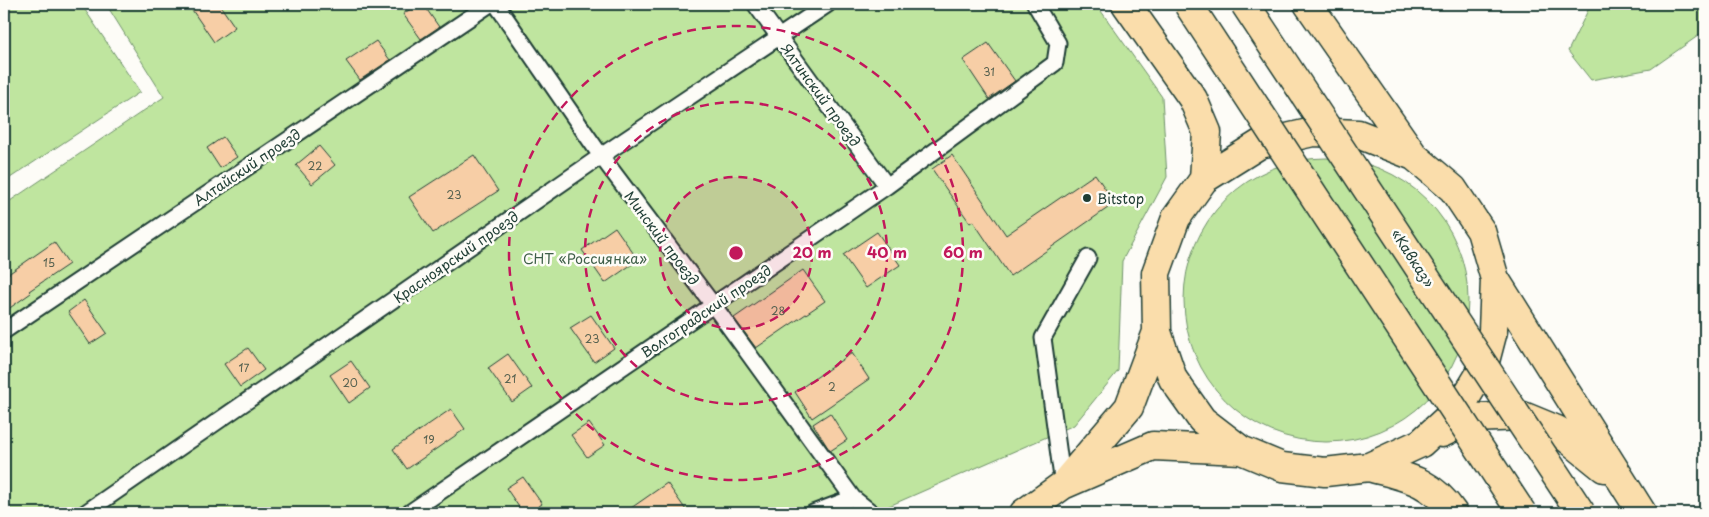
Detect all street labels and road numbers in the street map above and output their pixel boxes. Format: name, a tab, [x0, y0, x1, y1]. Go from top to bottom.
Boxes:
street label: Ялтинский проезд	[776, 39, 866, 151]
street label: Алтайский проезд	[189, 123, 305, 211]
street label: Минский проезд	[620, 186, 704, 290]
street label: Красноярский проезд	[389, 206, 523, 308]
street label: «Кавказ»	[1386, 225, 1440, 291]
street label: Волгоградский проезд	[636, 259, 776, 363]

